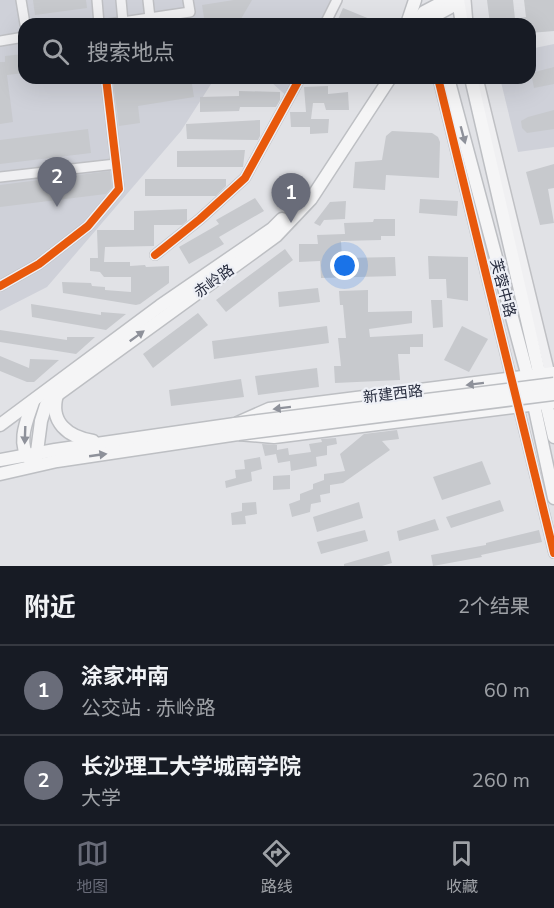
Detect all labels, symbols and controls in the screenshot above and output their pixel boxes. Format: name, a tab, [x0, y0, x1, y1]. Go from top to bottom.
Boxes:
search box	[18, 18, 536, 84]
icon: search	[39, 35, 72, 68]
text: 搜索地点	[87, 38, 175, 68]
one-way arrow	[459, 126, 468, 144]
pin: 2	[38, 158, 76, 207]
pin: 1	[272, 174, 310, 223]
your location	[330, 251, 359, 280]
street label: 芙蓉中路	[486, 256, 520, 320]
street label: 赤岭路	[190, 260, 238, 302]
one-way arrow	[130, 331, 145, 343]
one-way arrow	[466, 379, 485, 389]
street label: 新建西路	[362, 380, 424, 408]
one-way arrow	[272, 403, 291, 412]
one-way arrow	[20, 426, 29, 445]
one-way arrow	[89, 450, 108, 459]
text: 附近	[24, 590, 76, 625]
text: 2个结果	[458, 593, 530, 620]
text: 涂家冲南	[81, 662, 169, 692]
text: 1	[38, 677, 50, 704]
text: 60 m	[484, 677, 530, 704]
text: 公交站 · 赤岭路	[81, 695, 216, 722]
text: 长沙理工大学城南学院	[81, 752, 301, 782]
text: 2	[38, 767, 50, 794]
text: 260 m	[472, 767, 530, 794]
text: 大学	[81, 785, 121, 812]
tab: 地图	[76, 837, 109, 898]
tab: 路线	[260, 837, 293, 898]
tab: 收藏	[445, 837, 478, 898]

